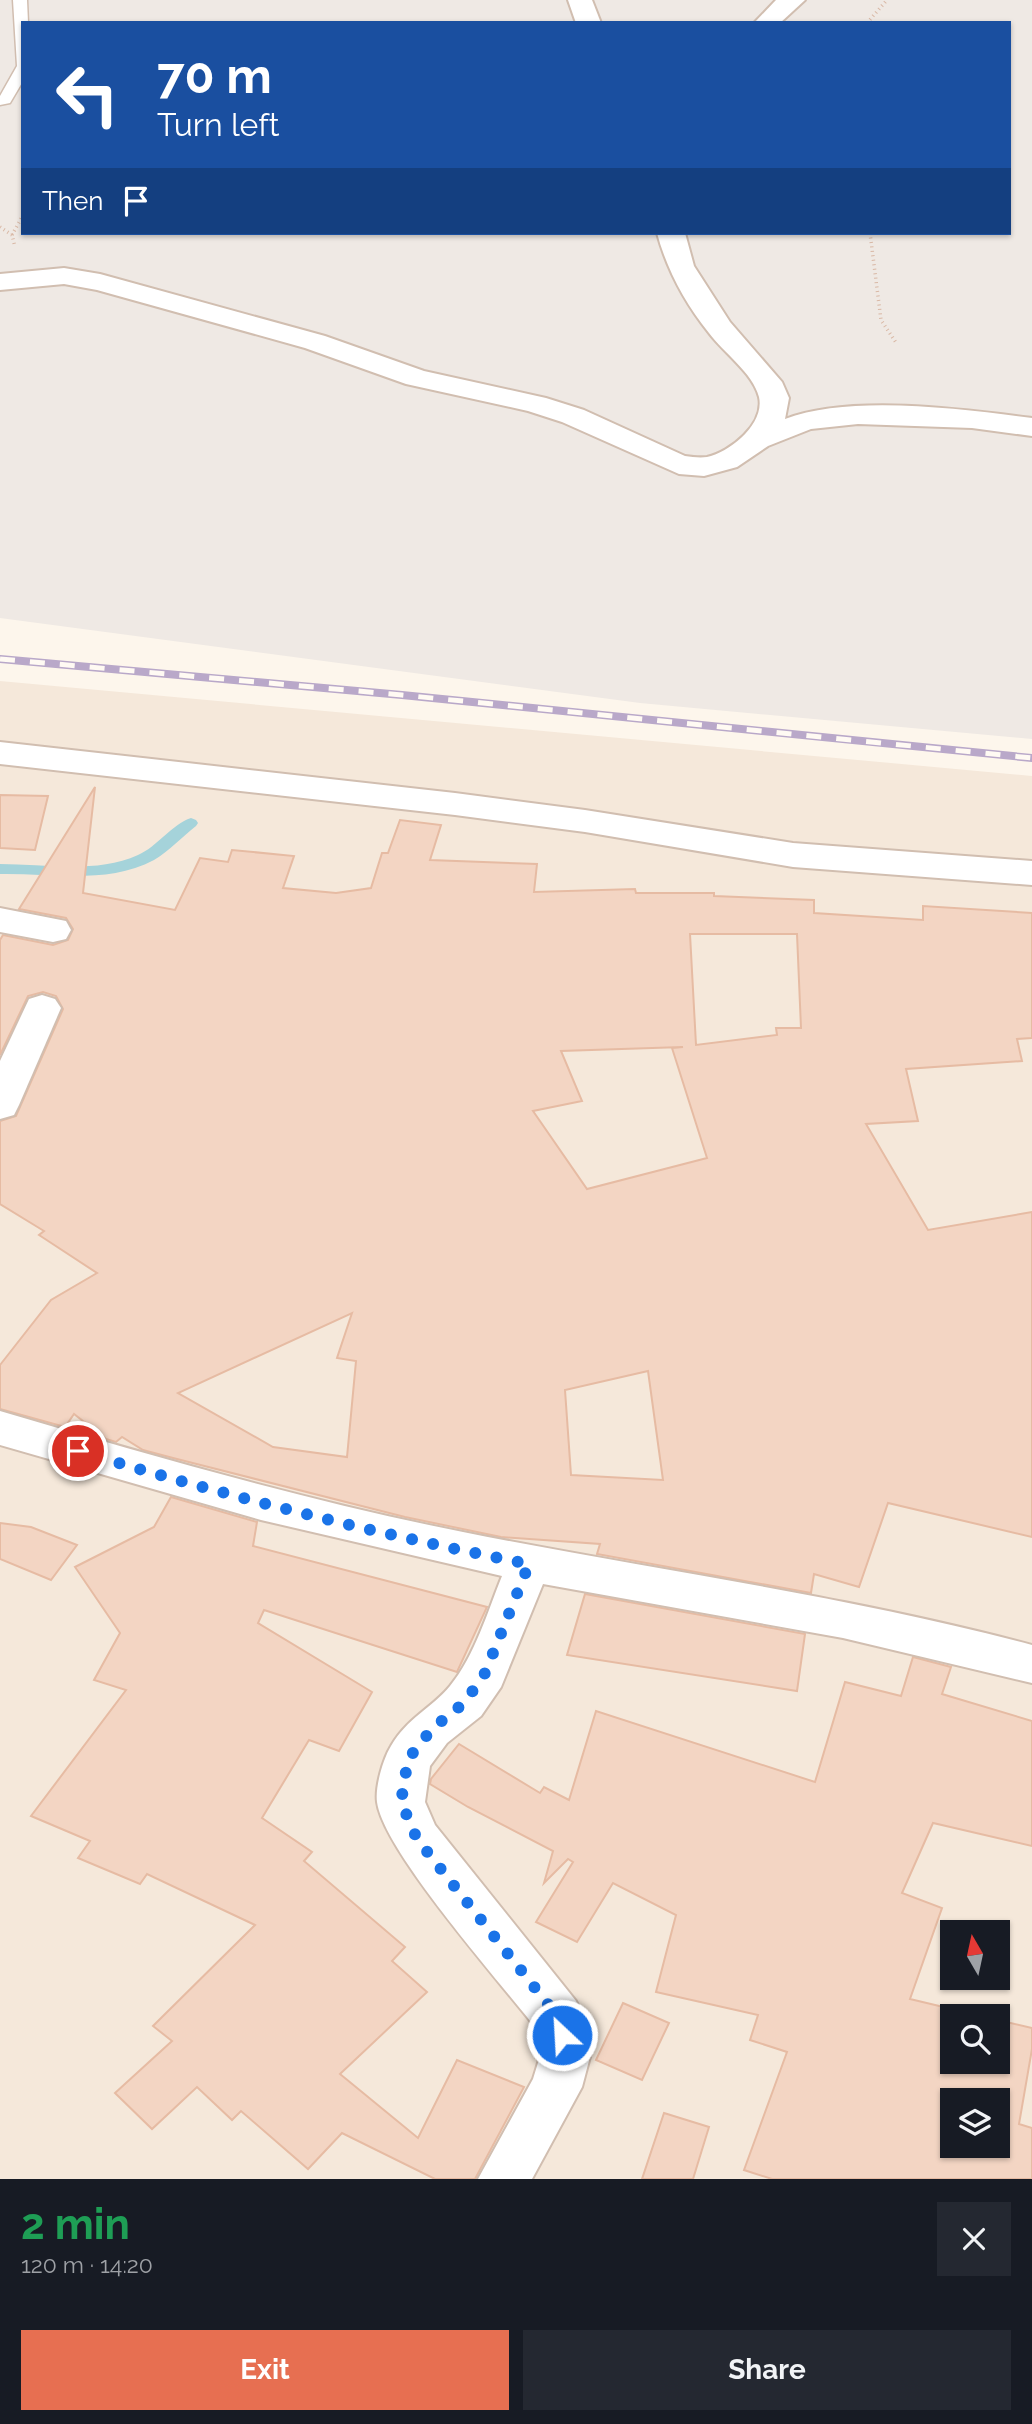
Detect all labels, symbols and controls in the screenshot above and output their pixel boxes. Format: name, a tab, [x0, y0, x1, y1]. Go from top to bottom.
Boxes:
text: 70 m	[157, 47, 272, 104]
icon: left	[42, 49, 133, 140]
text: Turn left	[157, 106, 279, 143]
icon: arrive	[117, 182, 155, 220]
text: Then	[42, 186, 103, 216]
pin	[48, 1421, 108, 1481]
icon: arrive	[59, 1432, 97, 1470]
north arrow	[940, 1920, 1010, 1990]
map controls	[940, 1920, 1010, 2158]
position arrow	[525, 1998, 599, 2072]
button: search	[940, 2004, 1010, 2074]
button: layers	[940, 2088, 1010, 2158]
text: 2 min	[21, 2200, 130, 2249]
button: close	[937, 2202, 1011, 2276]
text: 120 m · 14:20	[21, 2251, 153, 2278]
button: Exit	[21, 2330, 509, 2410]
button: Share	[523, 2330, 1011, 2410]

